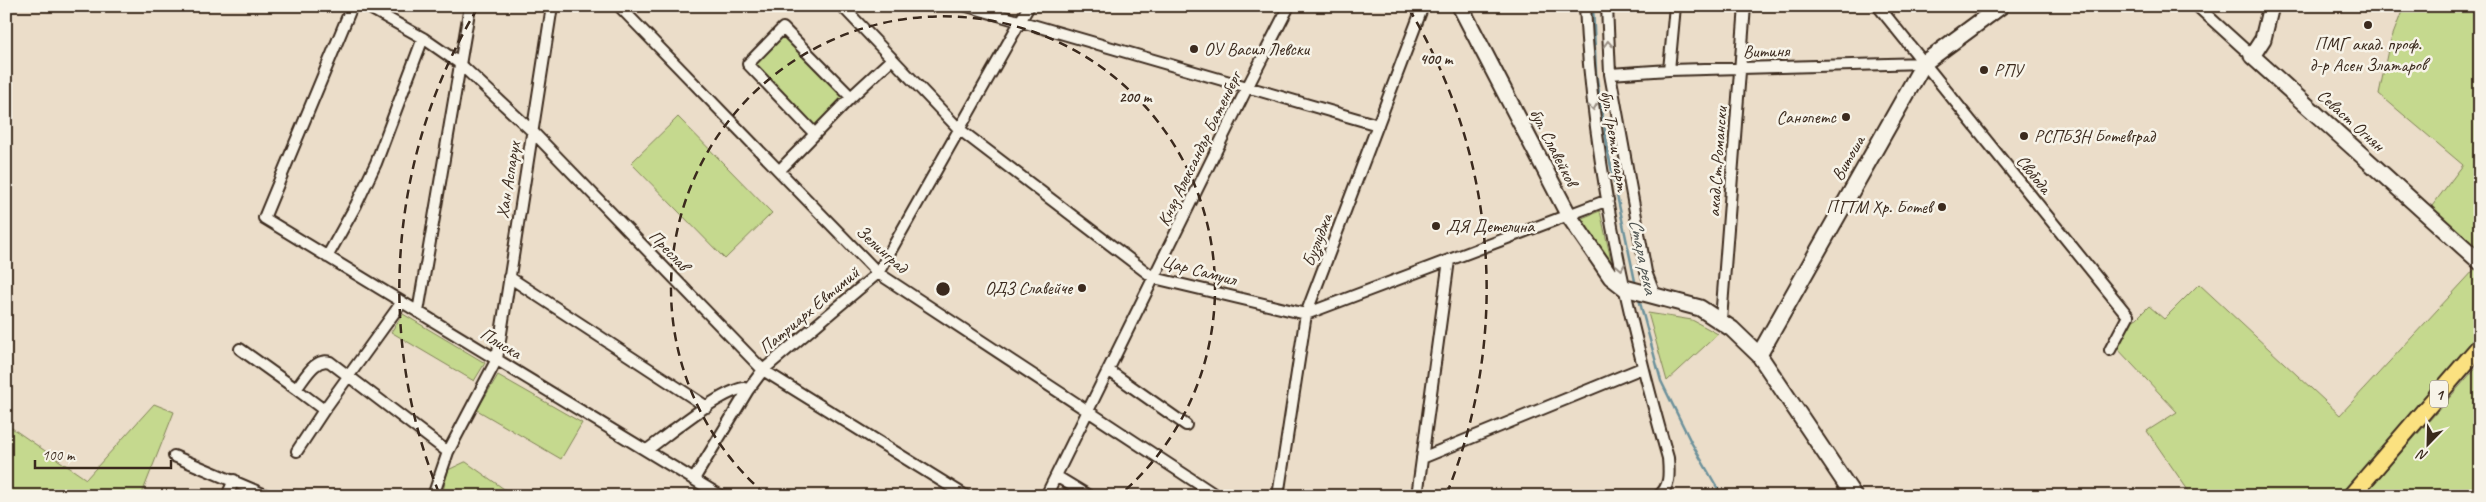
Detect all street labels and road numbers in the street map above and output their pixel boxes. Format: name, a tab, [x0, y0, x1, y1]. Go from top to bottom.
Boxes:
street label: Витиня	[1743, 40, 1791, 62]
street label: Княз Александър Батенберг	[1152, 66, 1248, 230]
street label: Севаст Огнян	[2313, 84, 2390, 157]
street label: бул. Трети март	[1596, 89, 1634, 194]
street label: бул. Славейков	[1525, 105, 1584, 192]
street label: акад.Ст.Романски	[1702, 105, 1732, 218]
street label: Витоша	[1826, 130, 1870, 184]
street label: Хан Аспарух	[491, 138, 525, 220]
street label: Свобода	[2012, 150, 2057, 199]
street label: Бузлуджа	[1297, 209, 1339, 270]
street label: Зелинград	[852, 220, 914, 279]
street label: Преслав	[644, 225, 697, 278]
street label: Цар Самуил	[1159, 250, 1240, 291]
street label: Патриарх Евтимий	[754, 261, 865, 358]
street label: Плиска	[476, 322, 527, 365]
road number: 1	[2430, 380, 2448, 408]

